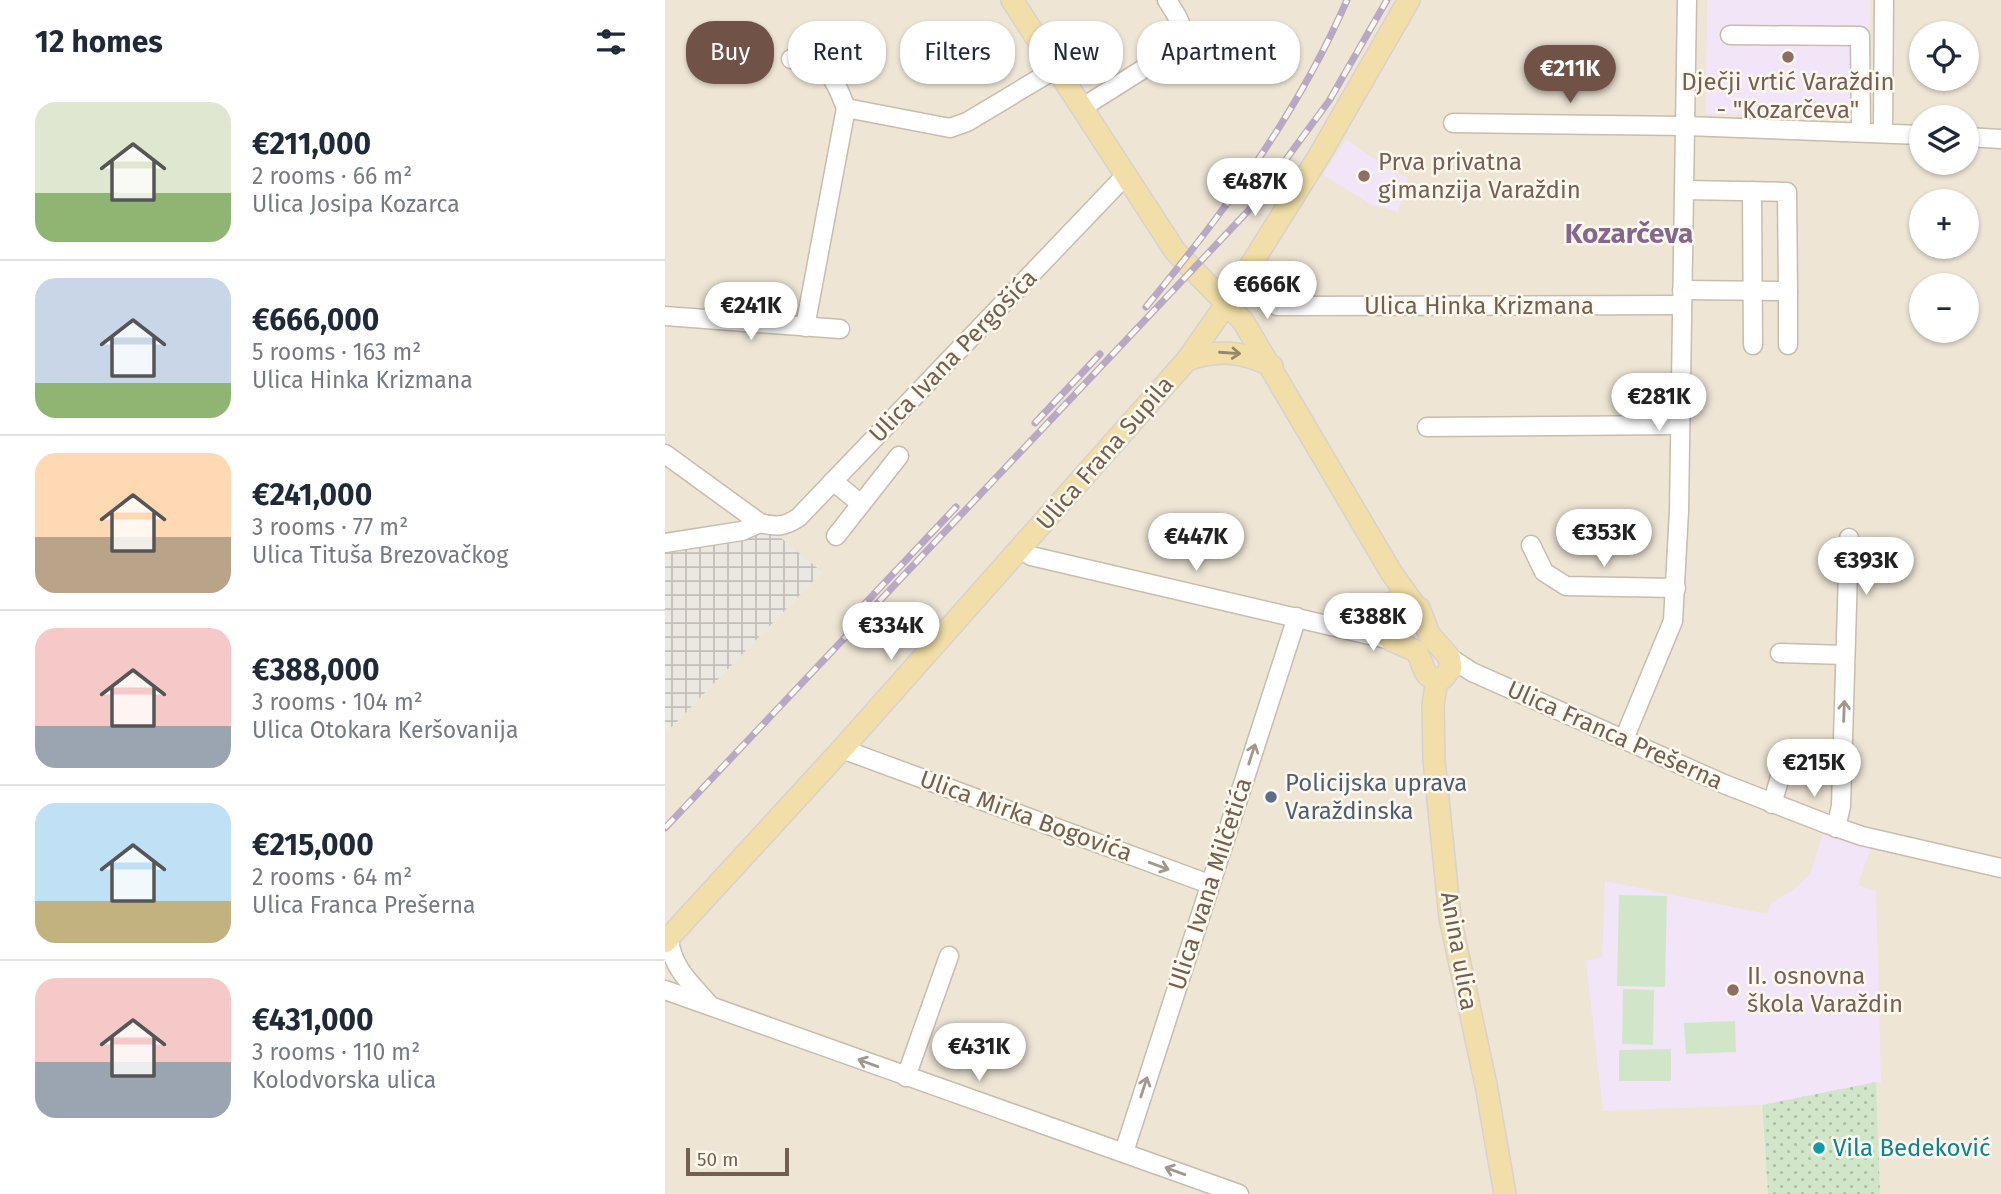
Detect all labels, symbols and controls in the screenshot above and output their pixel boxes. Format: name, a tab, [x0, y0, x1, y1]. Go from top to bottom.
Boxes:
chip: Buy	[686, 21, 774, 84]
chip: Rent	[788, 21, 886, 84]
chip: Filters	[900, 21, 1015, 84]
chip: New	[1029, 21, 1123, 84]
chip: Apartment	[1137, 21, 1300, 84]
map controls	[1909, 21, 1979, 343]
button: locate	[1909, 21, 1979, 91]
icon: filters	[592, 23, 630, 61]
text: 12 homes	[35, 24, 163, 60]
pin: €211K	[1521, 46, 1619, 105]
marker: Dječji vrtić Varaždin - "Kozarčeva"	[1780, 49, 1796, 65]
text: €211K	[1540, 54, 1600, 82]
place label: Dječji vrtić Varaždin - "Kozarčeva"	[1681, 68, 1895, 124]
button: layers	[1909, 105, 1979, 175]
text: €211,000	[252, 126, 371, 162]
icon: home	[91, 130, 175, 214]
place label: Prva privatna gimanzija Varaždin	[1378, 148, 1581, 204]
pin: €487K	[1206, 158, 1304, 218]
text: 2 rooms · 66 m²	[252, 162, 412, 190]
text: €487K	[1223, 167, 1287, 195]
marker: Prva privatna gimanzija Varaždin	[1356, 168, 1372, 184]
button: +	[1909, 189, 1979, 259]
text: Ulica Josipa Kozarca	[252, 190, 460, 218]
district label: Kozarčeva	[1565, 217, 1693, 250]
pin: €666K	[1218, 262, 1316, 321]
street label: Ulica Ivana Pergošića	[863, 264, 1043, 448]
text: €666K	[1234, 270, 1300, 298]
button: −	[1909, 273, 1979, 343]
pin: €241K	[702, 282, 800, 342]
text: €241K	[720, 291, 782, 319]
street label: Ulica Hinka Krizmana	[1364, 292, 1594, 320]
text: €666,000	[252, 302, 379, 338]
icon: home	[91, 306, 175, 390]
text: 5 rooms · 163 m²	[252, 338, 421, 366]
one-way arrow	[1218, 347, 1241, 360]
text: Ulica Hinka Krizmana	[252, 366, 473, 394]
street label: Ulica Frana Supila	[1031, 371, 1179, 535]
pin: €281K	[1610, 374, 1708, 433]
text: €281K	[1627, 382, 1691, 410]
text: €241,000	[252, 477, 372, 513]
icon: home	[91, 481, 175, 565]
pin: €353K	[1555, 510, 1653, 569]
text: 3 rooms · 77 m²	[252, 513, 408, 541]
pin: €447K	[1147, 514, 1245, 573]
text: €353K	[1572, 518, 1636, 546]
text: €447K	[1164, 522, 1228, 550]
pin: €393K	[1817, 538, 1915, 597]
text: Ulica Tituša Brezovačkog	[252, 541, 508, 569]
text: €393K	[1834, 546, 1898, 574]
pin: €388K	[1324, 594, 1422, 653]
pin: €334K	[842, 602, 940, 662]
text: €388K	[1340, 602, 1406, 630]
text: €334K	[858, 611, 924, 639]
text: €388,000	[252, 652, 380, 688]
icon: home	[91, 656, 175, 740]
street label: Ulica Franca Prešerna	[1503, 675, 1727, 795]
text: 3 rooms · 104 m²	[252, 688, 423, 716]
one-way arrow	[1837, 700, 1850, 723]
text: Ulica Otokara Keršovanija	[252, 716, 519, 744]
pin: €215K	[1765, 740, 1863, 799]
one-way arrow	[1247, 744, 1259, 766]
text: €215K	[1783, 748, 1845, 776]
street label: Ulica Mirka Bogovića	[916, 765, 1136, 867]
place label: Policijska uprava Varaždinska	[1285, 769, 1467, 825]
street label: Ulica Ivana Milčetića	[1162, 774, 1258, 994]
marker: Policijska uprava Varaždinska	[1263, 789, 1279, 805]
text: €215,000	[252, 827, 374, 863]
icon: home	[91, 831, 175, 915]
one-way arrow	[1147, 860, 1169, 873]
text: 2 rooms · 64 m²	[252, 863, 412, 891]
street label: Anina ulica	[1435, 889, 1483, 1013]
text: Ulica Franca Prešerna	[252, 891, 476, 919]
place label: II. osnovna škola Varaždin	[1747, 962, 1903, 1018]
marker: II. osnovna škola Varaždin	[1725, 982, 1741, 998]
text: €431,000	[252, 1002, 374, 1038]
icon: home	[91, 1006, 175, 1090]
pin: €431K	[930, 1024, 1028, 1083]
text: €431K	[948, 1032, 1010, 1060]
text: 3 rooms · 110 m²	[252, 1038, 420, 1066]
one-way arrow	[857, 1056, 879, 1068]
text: Kolodvorska ulica	[252, 1066, 436, 1094]
one-way arrow	[1139, 1077, 1152, 1099]
place label: Vila Bedeković	[1833, 1134, 1991, 1162]
marker: Vila Bedeković	[1811, 1140, 1827, 1156]
scale bar	[686, 1145, 789, 1177]
text: 50 m	[697, 1148, 738, 1171]
one-way arrow	[1164, 1164, 1186, 1176]

